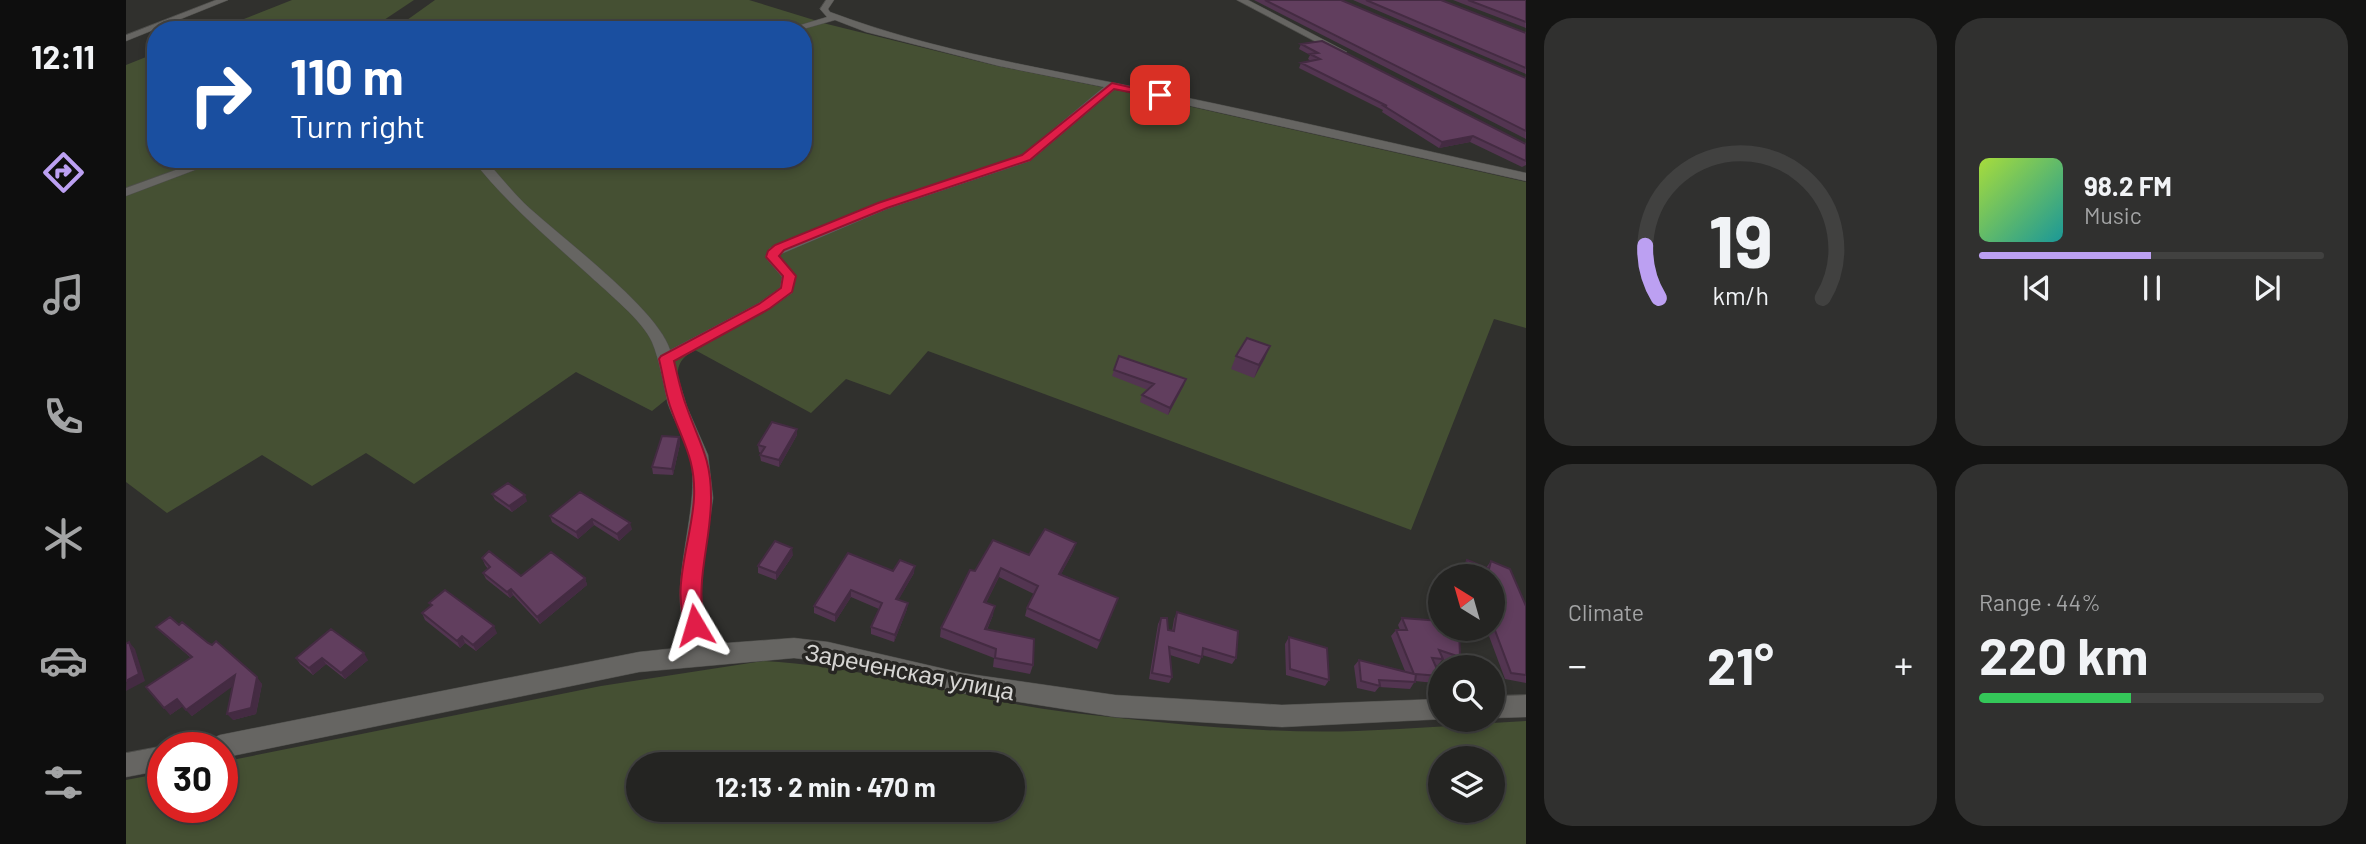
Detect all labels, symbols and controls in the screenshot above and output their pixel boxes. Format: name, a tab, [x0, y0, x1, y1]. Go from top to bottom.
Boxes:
text: 12:11	[31, 37, 95, 75]
text: 110 m	[290, 46, 404, 105]
icon: right	[175, 49, 266, 140]
pin	[1130, 65, 1190, 125]
icon: arrive	[1141, 76, 1179, 114]
text: Turn right	[290, 106, 425, 144]
icon: directions	[39, 148, 88, 197]
text: 98.2 FM	[2084, 170, 2172, 201]
text: 19	[1708, 196, 1773, 284]
text: Music	[2084, 201, 2142, 229]
icon: previous	[2018, 269, 2056, 307]
icon: pause	[2133, 269, 2171, 307]
icon: next	[2248, 269, 2286, 307]
icon: music	[39, 270, 88, 319]
text: km/h	[1712, 280, 1769, 310]
icon: phone	[39, 392, 88, 441]
icon: climate	[39, 514, 88, 563]
north arrow	[1428, 564, 1505, 640]
map controls	[1428, 564, 1505, 823]
position arrow	[658, 588, 732, 662]
text: Range · 44%	[1979, 588, 2101, 616]
text: Climate	[1568, 598, 1644, 626]
text: 220 km	[1979, 623, 2148, 685]
text: 21°	[1707, 633, 1774, 695]
icon: car	[39, 636, 88, 685]
street label: Зареченская улица	[803, 636, 1018, 706]
text: −	[1568, 641, 1587, 687]
text: +	[1894, 641, 1913, 687]
button: search	[1428, 655, 1505, 732]
speed limit sign: 30	[147, 732, 238, 823]
button: layers	[1428, 746, 1505, 823]
icon: filters	[39, 758, 88, 807]
text: 12:13 · 2 min · 470 m	[715, 771, 936, 802]

